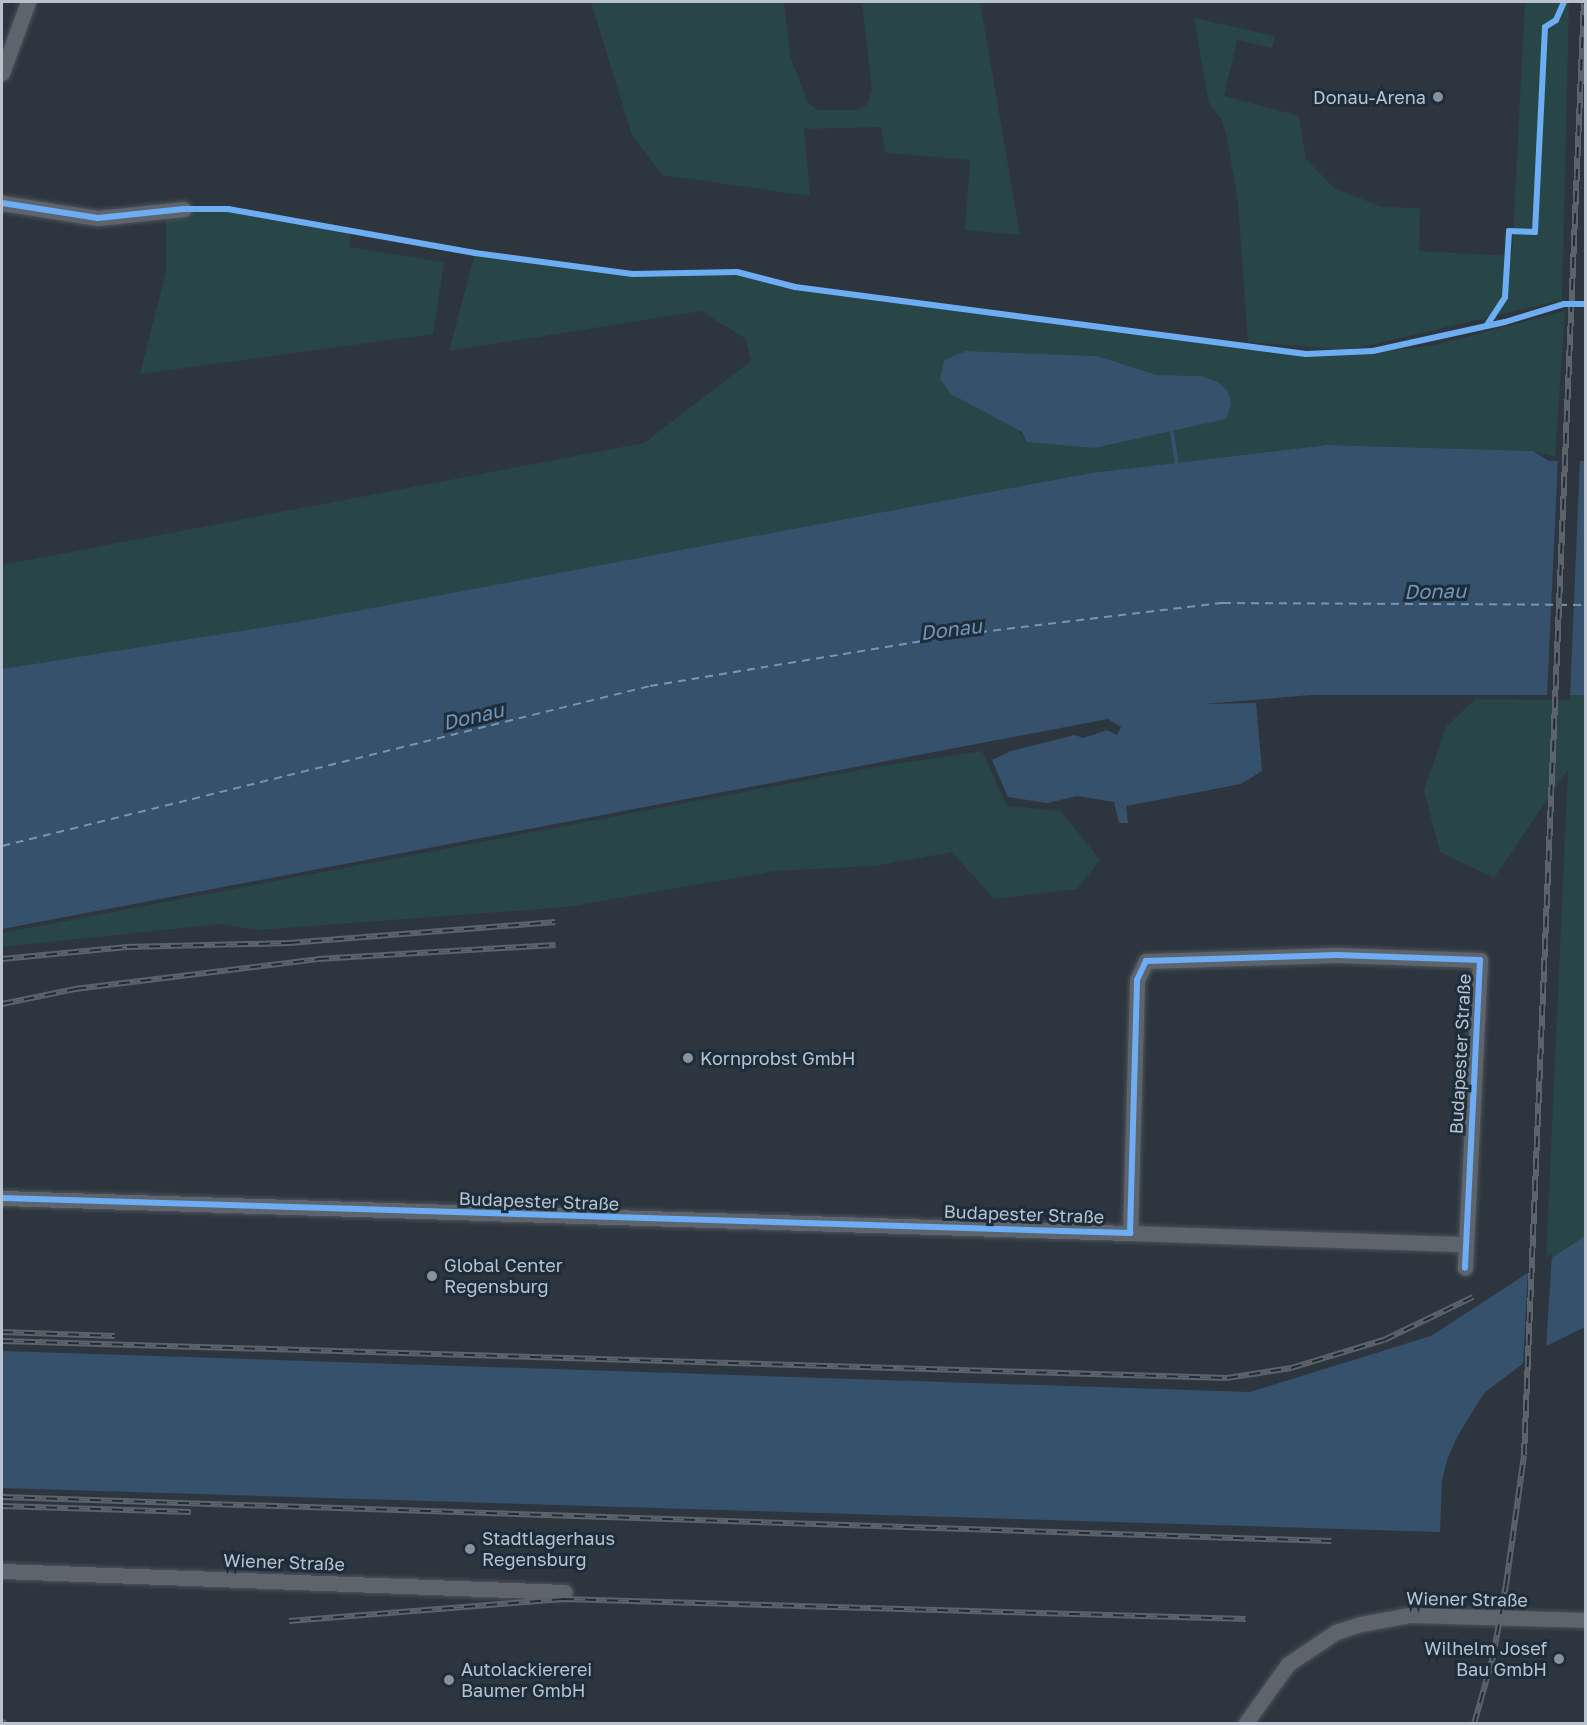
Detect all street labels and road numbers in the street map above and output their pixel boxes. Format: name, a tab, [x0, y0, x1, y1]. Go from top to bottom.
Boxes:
street label: Budapester Straße	[1445, 973, 1475, 1135]
street label: Budapester Straße	[458, 1187, 620, 1215]
street label: Budapester Straße	[943, 1200, 1105, 1228]
street label: Wiener Straße	[223, 1549, 345, 1575]
street label: Wiener Straße	[1406, 1587, 1528, 1611]

